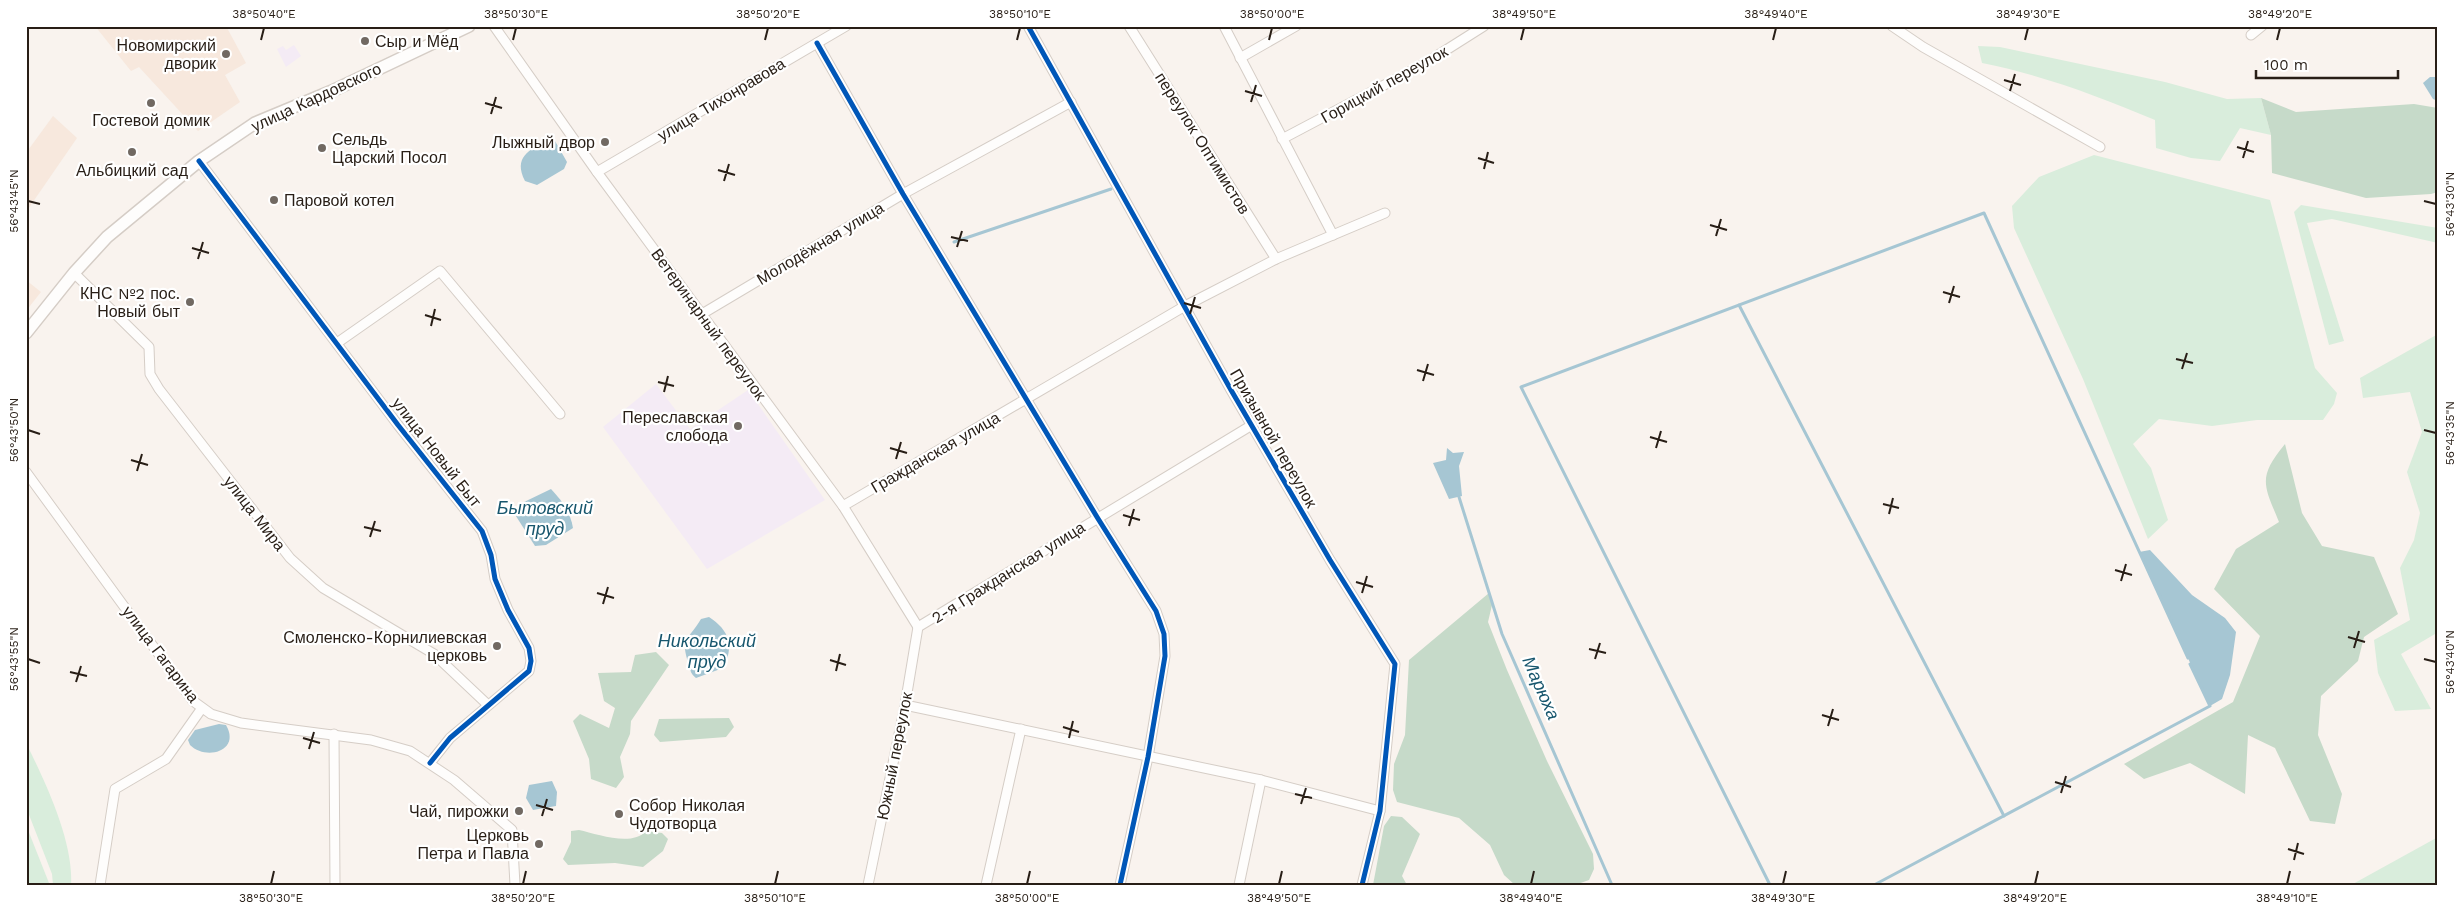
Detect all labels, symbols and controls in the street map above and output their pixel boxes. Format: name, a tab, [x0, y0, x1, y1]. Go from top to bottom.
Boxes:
text: 38°50'40"E	[232, 7, 296, 21]
text: 38°50'30"E	[484, 7, 548, 21]
text: 38°50'20"E	[736, 7, 800, 21]
text: 38°50'10"E	[989, 7, 1051, 21]
text: 38°50'00"E	[1240, 7, 1305, 21]
text: 38°49'50"E	[1492, 7, 1556, 21]
text: 38°49'40"E	[1744, 7, 1808, 21]
text: 38°49'30"E	[1996, 7, 2060, 21]
text: 38°49'20"E	[2248, 7, 2312, 21]
place label: Сыр и Мёд	[375, 32, 459, 51]
marker: Сыр и Мёд	[359, 35, 371, 47]
place label: Новомирский дворик	[117, 36, 217, 73]
street label: Горицкий переулок	[1318, 41, 1452, 127]
marker: Новомирский дворик	[220, 48, 232, 60]
scale bar	[2256, 48, 2399, 80]
street label: улица Тихонравова	[654, 54, 788, 145]
text: 100 m	[2264, 56, 2308, 74]
street label: улица Кардовского	[248, 59, 384, 136]
street label: переулок Оптимистов	[1151, 69, 1254, 218]
marker: Гостевой домик	[145, 97, 157, 109]
place label: Гостевой домик	[92, 111, 211, 130]
place label: Сельдь Царский Посол	[332, 130, 447, 167]
place label: Лыжный двор	[492, 133, 595, 152]
marker: Лыжный двор	[599, 136, 611, 148]
marker: Сельдь Царский Посол	[316, 142, 328, 154]
marker: Альбицкий сад	[126, 146, 138, 158]
place label: Альбицкий сад	[76, 161, 189, 180]
text: 56°43'45"N	[7, 169, 21, 233]
text: 56°43'30"N	[2443, 172, 2457, 236]
place label: Паровой котел	[284, 191, 394, 210]
marker: Паровой котел	[268, 194, 280, 206]
street label: Молодёжная улица	[753, 198, 887, 289]
street label: Ветеринарный переулок	[647, 245, 771, 405]
place label: КНС №2 пос. Новый быт	[80, 284, 181, 321]
marker: КНС №2 пос. Новый быт	[184, 296, 196, 308]
street label: Призывной переулок	[1226, 365, 1322, 512]
street label: улица Новый Быт	[388, 394, 486, 511]
text: 56°43'50"N	[7, 398, 21, 462]
text: 56°43'35"N	[2443, 401, 2457, 465]
place label: Переславская слобода	[622, 408, 728, 445]
street label: Гражданская улица	[867, 408, 1003, 497]
marker: Переславская слобода	[732, 420, 744, 432]
street label: улица Мира	[220, 472, 290, 554]
water label: Бытовский пруд	[497, 497, 593, 539]
street label: 2-я Гражданская улица	[928, 517, 1088, 627]
street label: улица Гагарина	[118, 602, 203, 706]
text: 56°43'55"N	[7, 627, 21, 691]
place label: Смоленско-Корнилиевская церковь	[283, 628, 487, 665]
water label: Никольский пруд	[658, 630, 756, 672]
text: 56°43'40"N	[2443, 630, 2457, 694]
marker: Смоленско-Корнилиевская церковь	[491, 640, 503, 652]
water label: Марюха	[1518, 653, 1565, 723]
street label: Южный переулок	[873, 690, 916, 822]
place label: Собор Николая Чудотворца	[629, 796, 745, 833]
place label: Чай, пирожки	[409, 802, 509, 821]
marker: Чай, пирожки	[513, 805, 525, 817]
marker: Собор Николая Чудотворца	[613, 808, 625, 820]
place label: Церковь Петра и Павла	[417, 826, 529, 863]
marker: Церковь Петра и Павла	[533, 838, 545, 850]
text: 38°50'30"E	[239, 891, 303, 905]
text: 38°50'20"E	[491, 891, 555, 905]
text: 38°50'10"E	[744, 891, 806, 905]
text: 38°50'00"E	[995, 891, 1060, 905]
text: 38°49'50"E	[1247, 891, 1311, 905]
text: 38°49'40"E	[1499, 891, 1563, 905]
text: 38°49'30"E	[1751, 891, 1815, 905]
text: 38°49'20"E	[2003, 891, 2067, 905]
text: 38°49'10"E	[2256, 891, 2318, 905]

